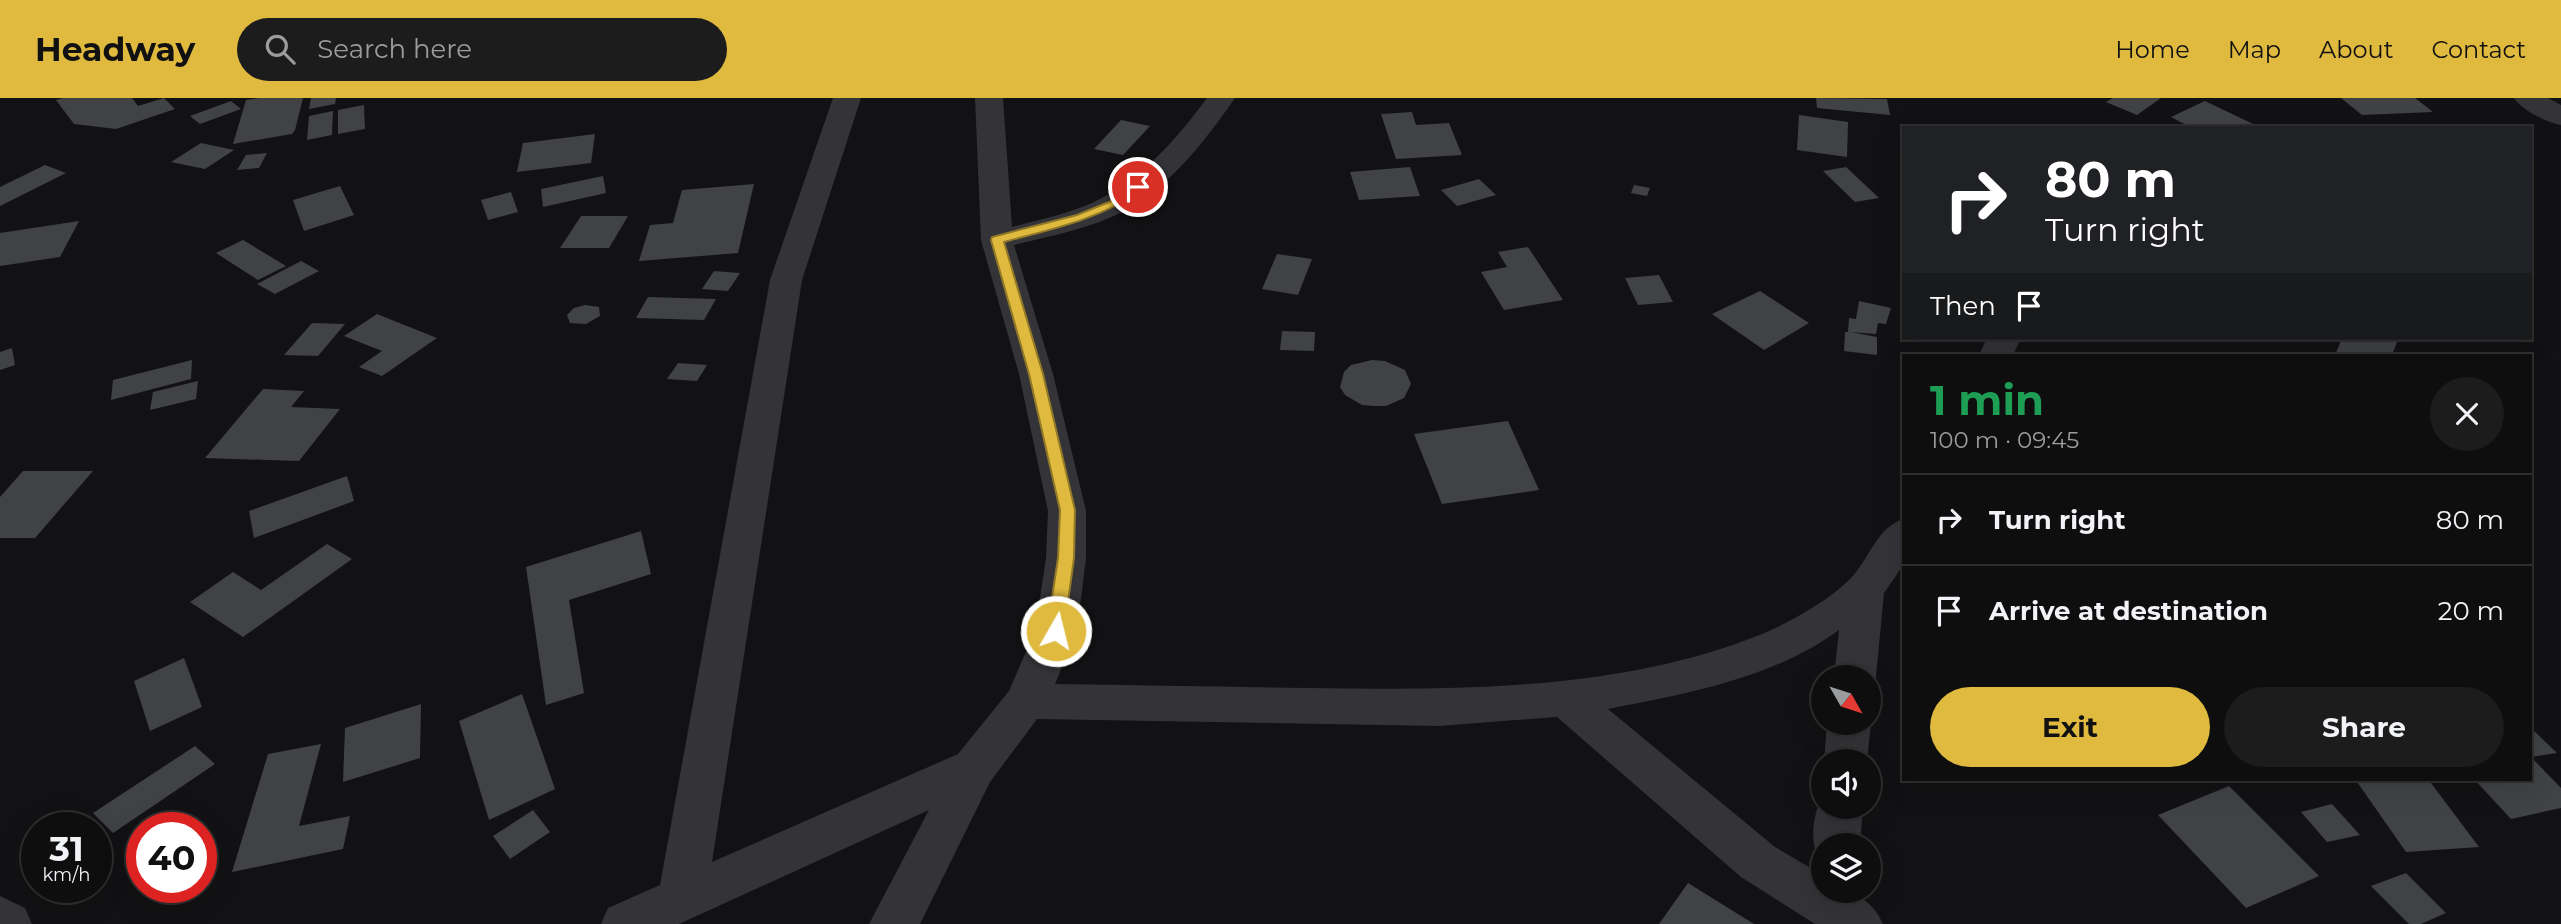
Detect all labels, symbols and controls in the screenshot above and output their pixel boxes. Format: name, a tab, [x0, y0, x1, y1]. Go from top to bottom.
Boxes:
search box	[237, 18, 727, 81]
text: Headway	[35, 29, 195, 69]
icon: search	[261, 30, 299, 68]
text: Search here	[317, 33, 472, 65]
text: Home	[2115, 35, 2190, 64]
text: Map	[2228, 35, 2281, 64]
text: About	[2319, 35, 2393, 64]
text: Contact	[2431, 35, 2526, 64]
text: 80 m	[2045, 150, 2176, 209]
icon: right	[1930, 154, 2021, 245]
pin	[1108, 157, 1168, 217]
icon: arrive	[1119, 168, 1157, 206]
text: Turn right	[2045, 210, 2205, 249]
icon: arrive	[2010, 287, 2048, 325]
text: Then	[1930, 290, 1996, 322]
text: 1 min	[1930, 374, 2044, 426]
button: close	[2430, 377, 2504, 451]
text: 100 m · 09:45	[1930, 426, 2079, 454]
icon: right	[1930, 501, 1968, 539]
text: Turn right	[1989, 504, 2125, 536]
text: 80 m	[2436, 504, 2504, 536]
icon: arrive	[1930, 592, 1968, 630]
position arrow	[1019, 594, 1093, 668]
text: Arrive at destination	[1989, 595, 2268, 627]
text: 20 m	[2438, 595, 2504, 627]
north arrow	[1811, 665, 1881, 735]
map controls	[1811, 665, 1881, 903]
button: Exit	[1930, 687, 2210, 767]
button: Share	[2224, 687, 2504, 767]
button: sound	[1811, 749, 1881, 819]
speed limit sign: 40	[126, 812, 217, 903]
text: 31	[49, 827, 84, 870]
button: layers	[1811, 833, 1881, 903]
text: km/h	[42, 864, 91, 886]

